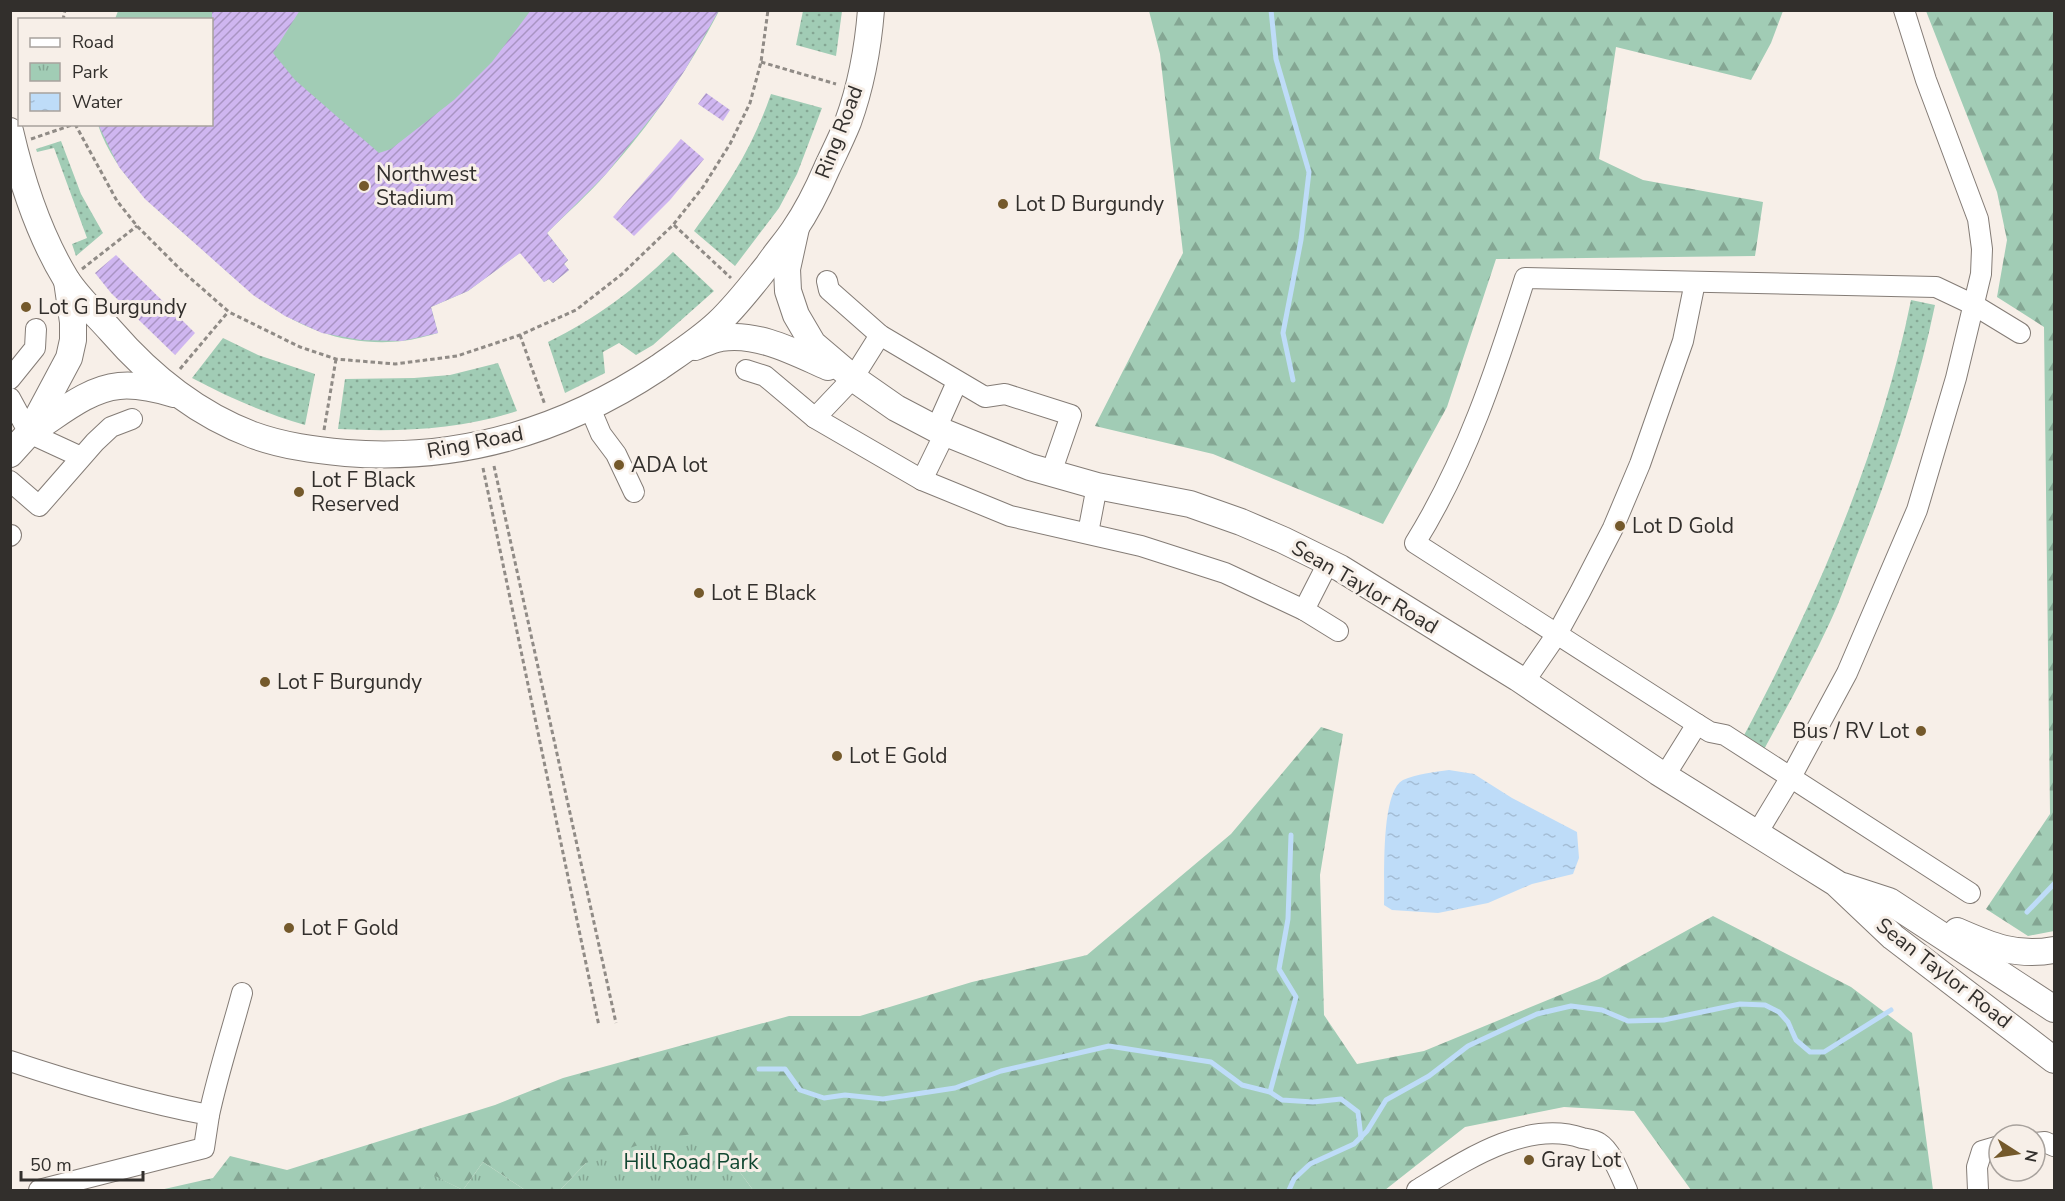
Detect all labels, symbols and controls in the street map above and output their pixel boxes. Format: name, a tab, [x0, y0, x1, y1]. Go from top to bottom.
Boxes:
legend	[18, 18, 213, 126]
text: Road	[72, 30, 114, 54]
text: Park	[72, 60, 109, 84]
street label: Ring Road	[808, 82, 870, 182]
text: Water	[72, 90, 123, 114]
place label: Northwest Stadium	[376, 160, 477, 212]
marker: Northwest Stadium	[357, 179, 371, 193]
place label: Lot D Burgundy	[1015, 190, 1164, 218]
marker: Lot D Burgundy	[996, 197, 1010, 211]
place label: Lot G Burgundy	[38, 293, 187, 321]
marker: Lot G Burgundy	[19, 300, 33, 314]
street label: Ring Road	[425, 419, 525, 465]
place label: ADA lot	[631, 451, 708, 479]
marker: ADA lot	[612, 458, 626, 472]
place label: Lot F Black Reserved	[311, 466, 416, 518]
marker: Lot F Black Reserved	[292, 485, 306, 499]
place label: Lot D Gold	[1632, 512, 1734, 540]
marker: Lot D Gold	[1613, 519, 1627, 533]
street label: Sean Taylor Road	[1287, 534, 1443, 640]
place label: Lot E Black	[711, 579, 817, 607]
marker: Lot E Black	[692, 586, 706, 600]
place label: Lot F Burgundy	[277, 668, 422, 696]
marker: Lot F Burgundy	[258, 675, 272, 689]
place label: Bus / RV Lot	[1792, 717, 1910, 745]
marker: Bus / RV Lot	[1914, 724, 1928, 738]
place label: Lot E Gold	[849, 742, 948, 770]
marker: Lot E Gold	[830, 749, 844, 763]
street label: Sean Taylor Road	[1870, 911, 2018, 1035]
place label: Lot F Gold	[301, 914, 399, 942]
marker: Lot F Gold	[282, 921, 296, 935]
north arrow	[1987, 1123, 2047, 1183]
scale bar	[21, 1144, 142, 1182]
place label: Gray Lot	[1541, 1146, 1622, 1174]
park label: Hill Road Park	[624, 1148, 759, 1176]
text: N	[2019, 1148, 2043, 1164]
text: 50 m	[30, 1153, 72, 1177]
marker: Gray Lot	[1522, 1153, 1536, 1167]

